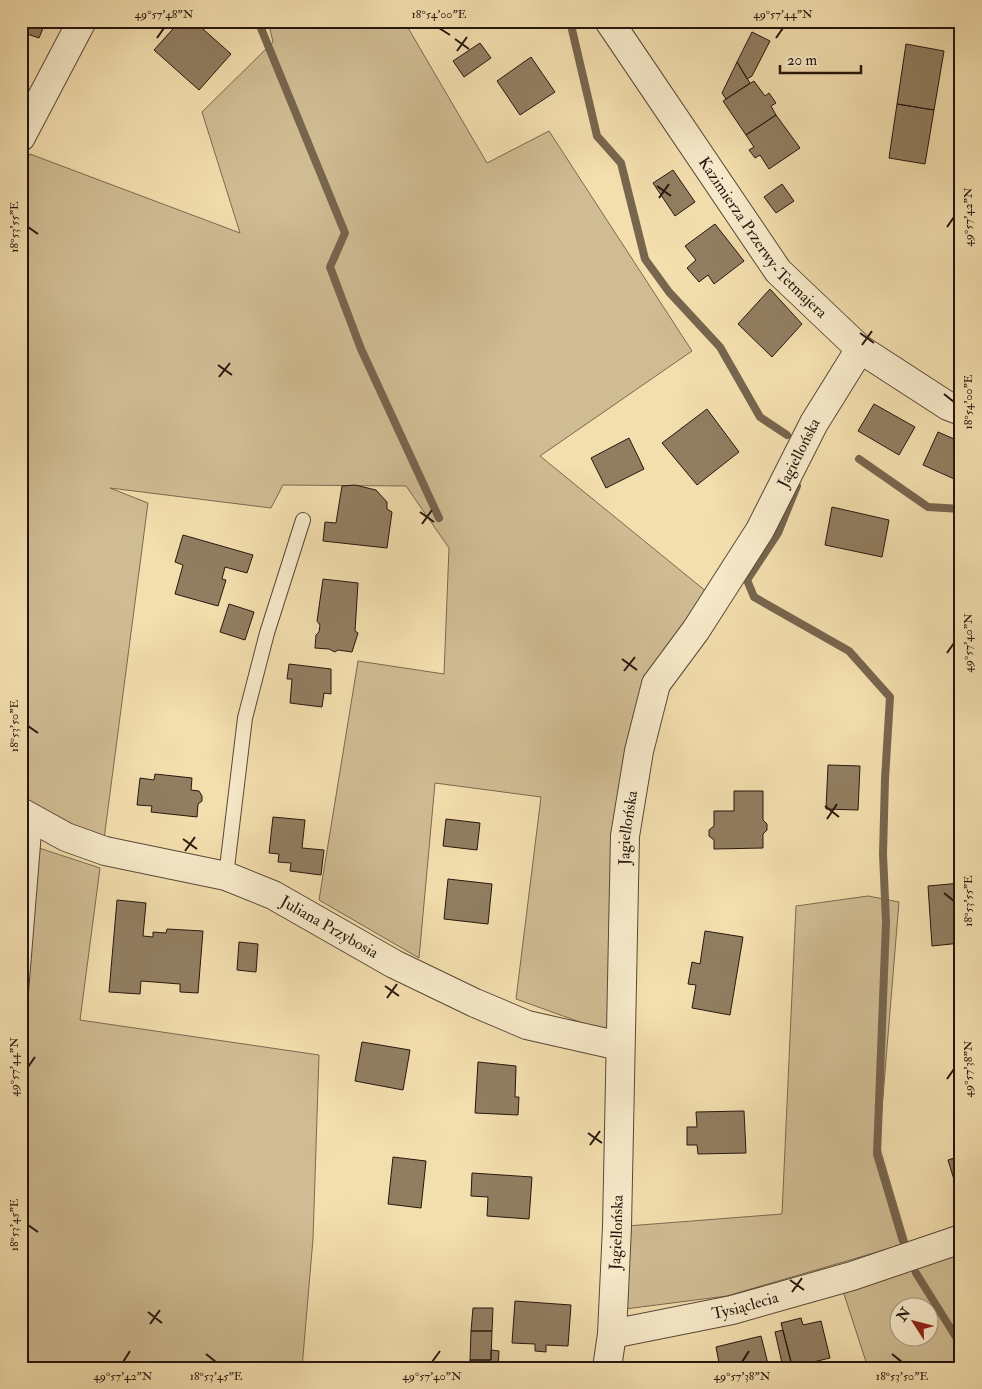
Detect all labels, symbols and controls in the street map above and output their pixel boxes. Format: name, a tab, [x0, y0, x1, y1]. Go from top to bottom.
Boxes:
text: 49°57'48"N	[135, 7, 194, 22]
text: 18°54'00"E	[412, 7, 467, 22]
text: 49°57'44"N	[753, 7, 813, 22]
scale bar	[780, 42, 861, 74]
text: 20 m	[787, 51, 817, 70]
street label: Kazimierza Przerwy-Tetmajera	[694, 153, 832, 323]
text: 49°57'42"N	[961, 187, 976, 247]
text: 18°53'55"E	[7, 201, 22, 253]
text: 18°54'00"E	[961, 374, 976, 429]
street label: Jagiellońska	[773, 414, 825, 492]
text: 49°57'40"N	[961, 613, 976, 673]
text: 18°53'50"E	[7, 699, 22, 752]
street label: Jagiellońska	[614, 789, 642, 866]
text: 18°53'55"E	[961, 875, 976, 927]
street label: Juliana Przybosia	[275, 891, 382, 963]
text: 49°57'44"N	[7, 1037, 22, 1097]
text: 49°57'38"N	[961, 1040, 976, 1097]
street label: Jagiellońska	[605, 1194, 628, 1272]
text: 18°53'45"E	[7, 1198, 22, 1251]
street label: Tysiąclecia	[710, 1287, 781, 1324]
north arrow	[890, 1296, 940, 1346]
text: N	[893, 1304, 915, 1326]
text: 49°57'42"N	[93, 1369, 153, 1384]
text: 18°53'45"E	[190, 1369, 243, 1384]
text: 49°57'40"N	[402, 1369, 462, 1384]
text: 49°57'38"N	[714, 1369, 771, 1384]
text: 18°53'50"E	[876, 1369, 929, 1384]

